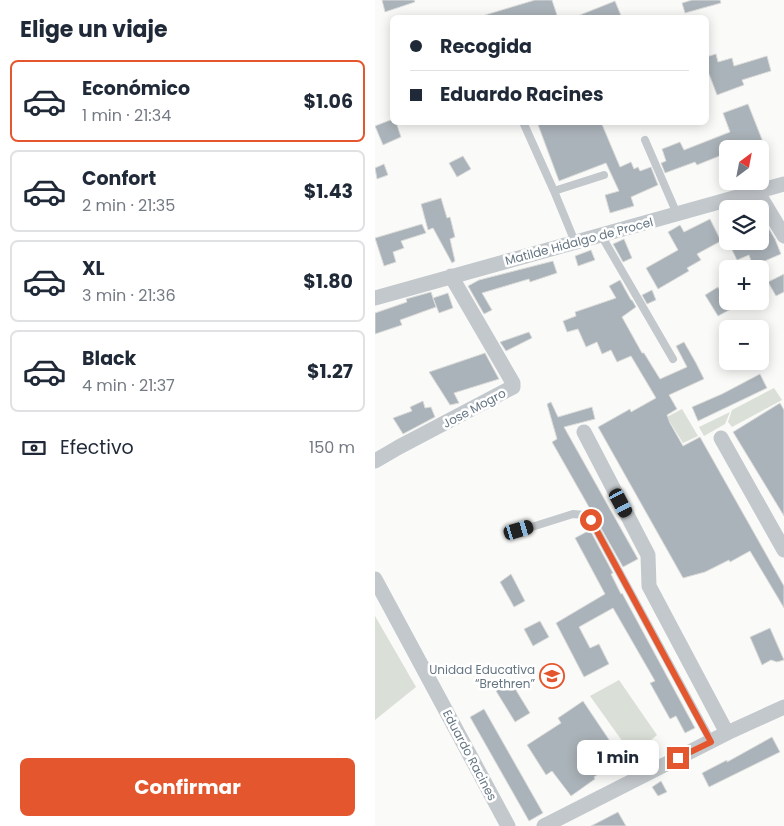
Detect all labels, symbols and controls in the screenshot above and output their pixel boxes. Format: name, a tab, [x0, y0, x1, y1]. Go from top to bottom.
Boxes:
text: Elige un viaje	[20, 14, 168, 45]
text: Recogida	[440, 33, 532, 60]
text: Económico	[82, 75, 190, 102]
icon: car	[22, 79, 67, 124]
text: Eduardo Racines	[440, 81, 604, 108]
text: $1.06	[304, 88, 353, 115]
text: 1 min · 21:34	[82, 104, 171, 127]
north arrow	[719, 140, 769, 190]
map controls	[719, 140, 769, 370]
text: Confort	[82, 165, 156, 192]
icon: car	[22, 169, 67, 214]
text: $1.43	[304, 178, 353, 205]
text: 2 min · 21:35	[82, 194, 175, 217]
button: layers	[719, 200, 769, 250]
street label: Matilde Hidalgo de Procel	[503, 213, 655, 269]
text: XL	[82, 255, 105, 282]
icon: car	[22, 259, 67, 304]
button: +	[719, 260, 769, 310]
text: $1.80	[303, 268, 353, 295]
text: 3 min · 21:36	[82, 284, 176, 307]
button: −	[719, 320, 769, 370]
text: Black	[82, 345, 136, 372]
icon: car	[22, 349, 67, 394]
text: $1.27	[307, 358, 353, 385]
text: 4 min · 21:37	[82, 374, 175, 397]
street label: Jose Mogro	[439, 384, 509, 432]
icon: cash	[20, 434, 48, 462]
text: Efectivo	[60, 434, 134, 461]
text: 150 m	[309, 436, 355, 459]
car	[607, 486, 634, 520]
route start	[580, 509, 602, 531]
car	[502, 518, 535, 542]
place label: Unidad Educativa “Brethren”	[429, 661, 535, 692]
school or university icon: Unidad Educativa “Brethren”	[539, 663, 565, 689]
street label: Eduardo Racines	[439, 707, 501, 803]
callout: 1 min	[578, 740, 661, 776]
text: 1 min	[597, 746, 639, 769]
route end	[667, 747, 689, 769]
button: Confirmar	[20, 758, 355, 816]

